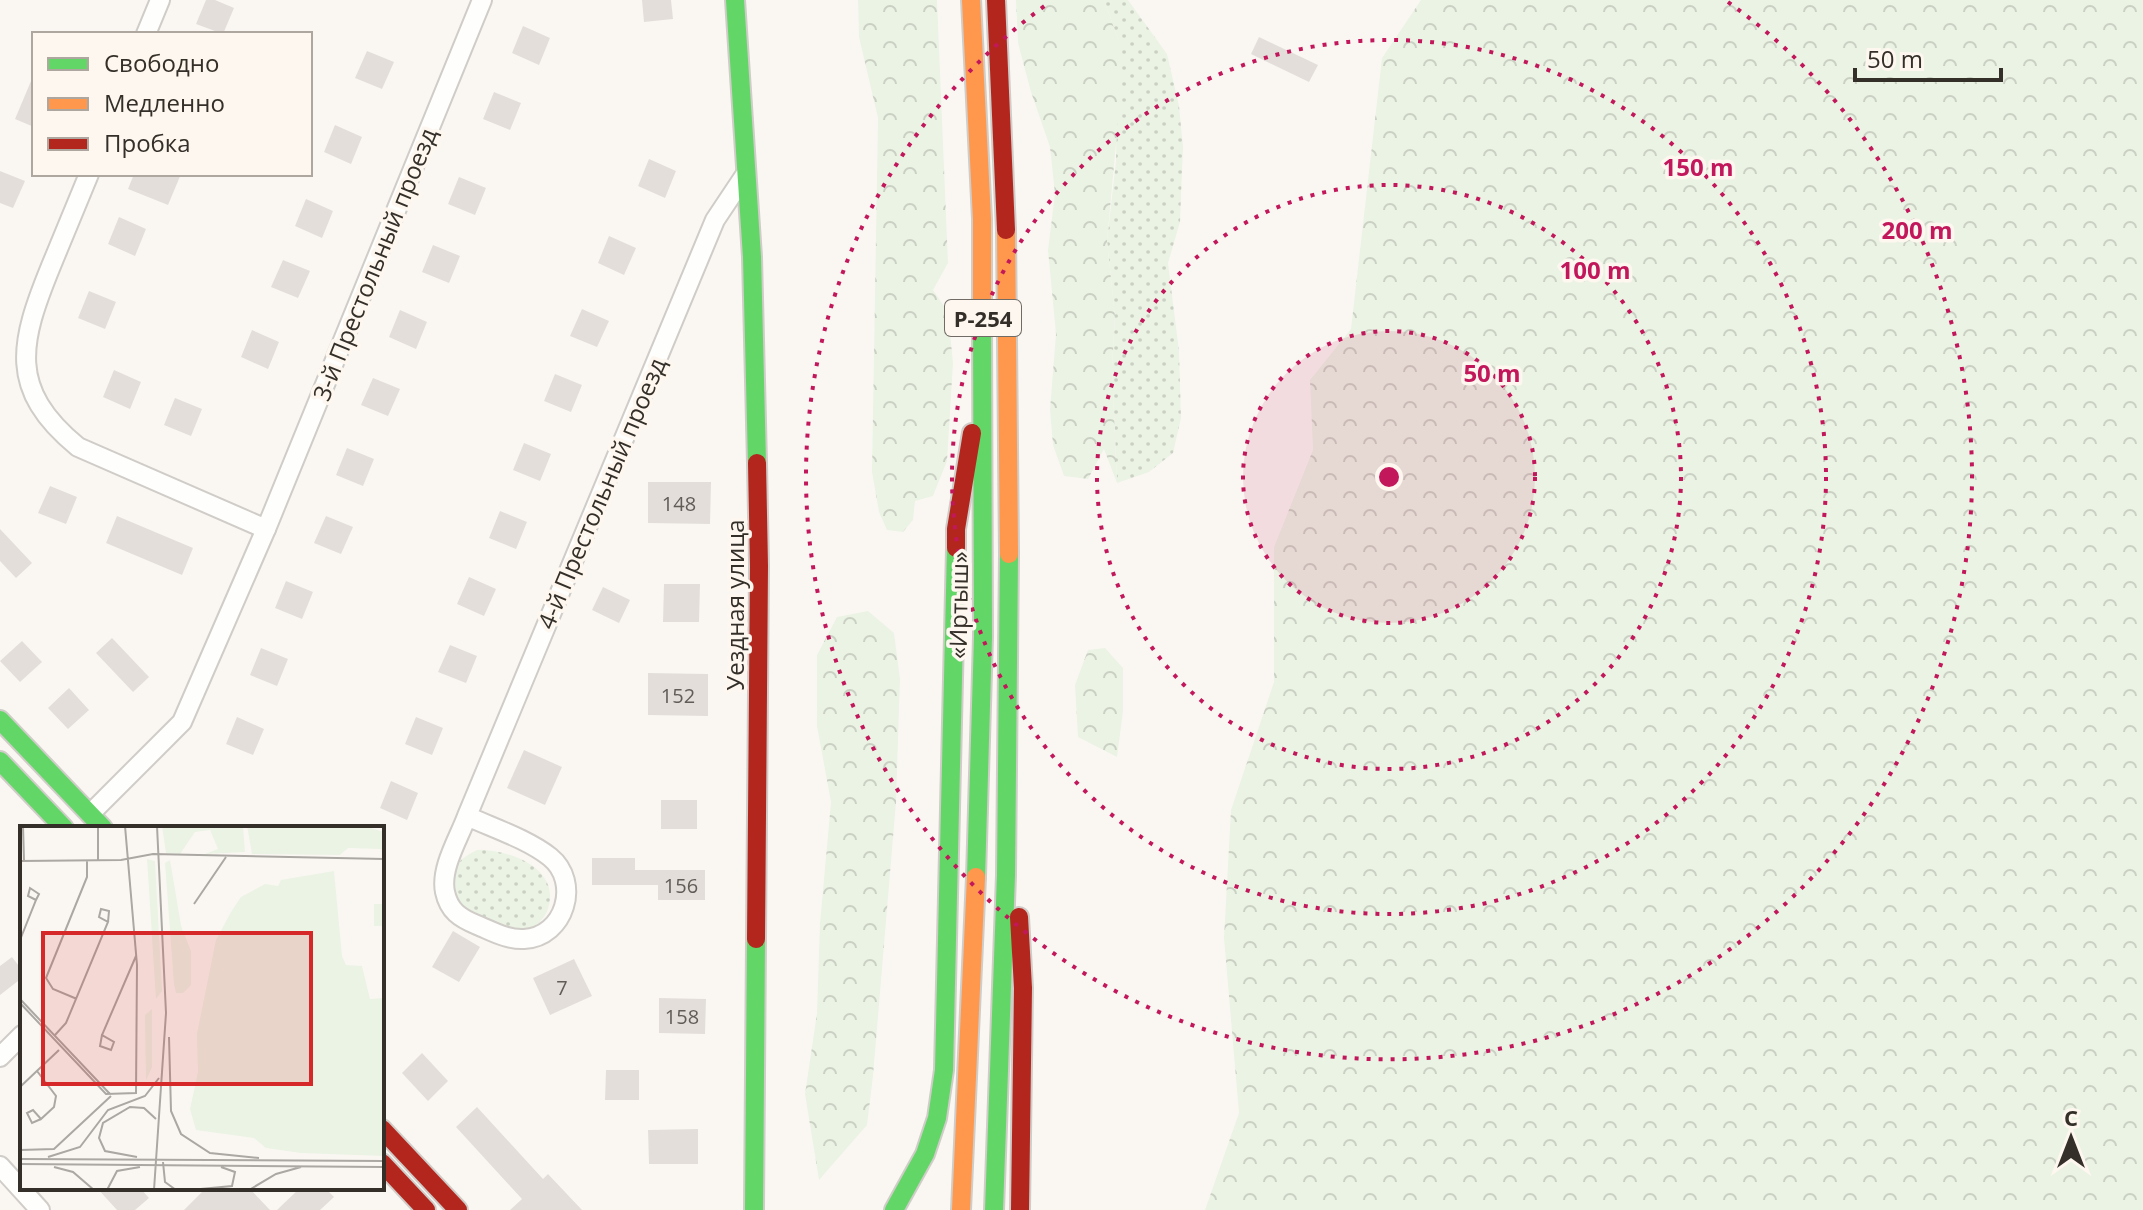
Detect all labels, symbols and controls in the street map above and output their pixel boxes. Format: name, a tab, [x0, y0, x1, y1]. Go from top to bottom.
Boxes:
legend	[32, 32, 312, 176]
scale bar	[1855, 32, 2001, 82]
text: 50 m	[1867, 42, 1923, 75]
text: Свободно	[104, 46, 219, 79]
text: Медленно	[104, 86, 225, 119]
street label: 3-й Престольный проезд	[304, 122, 444, 405]
text: Пробка	[104, 126, 191, 159]
text: 150 m	[1663, 150, 1733, 183]
text: 200 m	[1882, 213, 1952, 246]
text: 100 m	[1560, 253, 1630, 286]
road number: Р-254	[945, 300, 1021, 336]
street label: 4-й Престольный проезд	[529, 352, 673, 634]
text: 50 m	[1463, 356, 1521, 389]
centre of rings	[1375, 463, 1403, 491]
house number: 148	[662, 490, 696, 517]
street label: Уездная улица	[718, 519, 751, 691]
street label: «Иртыш»	[941, 551, 975, 659]
house number: 152	[661, 682, 695, 709]
inset map	[20, 826, 384, 1190]
house number: 156	[664, 872, 698, 899]
house number: 7	[556, 974, 568, 1001]
house number: 158	[665, 1003, 699, 1030]
north arrow	[2031, 1098, 2111, 1178]
text: С	[2064, 1102, 2078, 1132]

